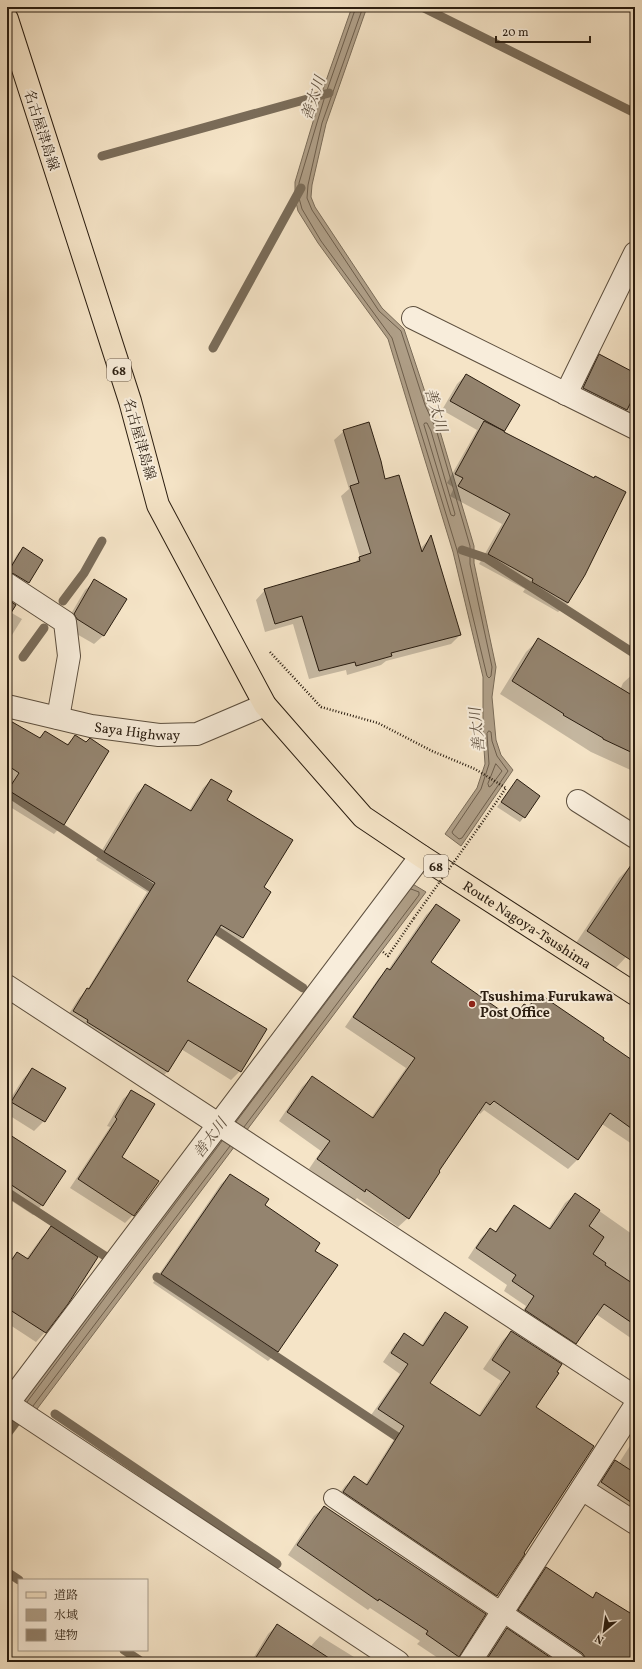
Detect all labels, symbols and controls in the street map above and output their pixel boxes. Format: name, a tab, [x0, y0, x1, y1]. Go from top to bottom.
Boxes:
scale bar	[496, 18, 590, 44]
text: 20 m	[502, 25, 529, 41]
water label: 善太川	[297, 72, 332, 123]
street label: 名古屋津島線	[19, 88, 63, 173]
road number: 68	[107, 359, 131, 381]
water label: 善太川	[418, 386, 451, 437]
street label: 名古屋津島線	[118, 396, 159, 482]
water label: 善太川	[465, 704, 491, 753]
street label: Saya Highway	[93, 719, 181, 746]
road number: 68	[424, 855, 448, 877]
street label: Route Nagoya-Tsushima	[459, 877, 594, 974]
place label: Tsushima Furukawa Post Office	[480, 988, 614, 1023]
marker: Tsushima Furukawa Post Office	[467, 999, 477, 1009]
water label: 善太川	[189, 1113, 234, 1163]
legend	[18, 1579, 148, 1651]
text: 道路	[54, 1588, 78, 1604]
text: 水域	[54, 1608, 78, 1624]
north arrow	[584, 1611, 624, 1651]
text: 建物	[54, 1628, 78, 1644]
text: N	[593, 1630, 607, 1647]

